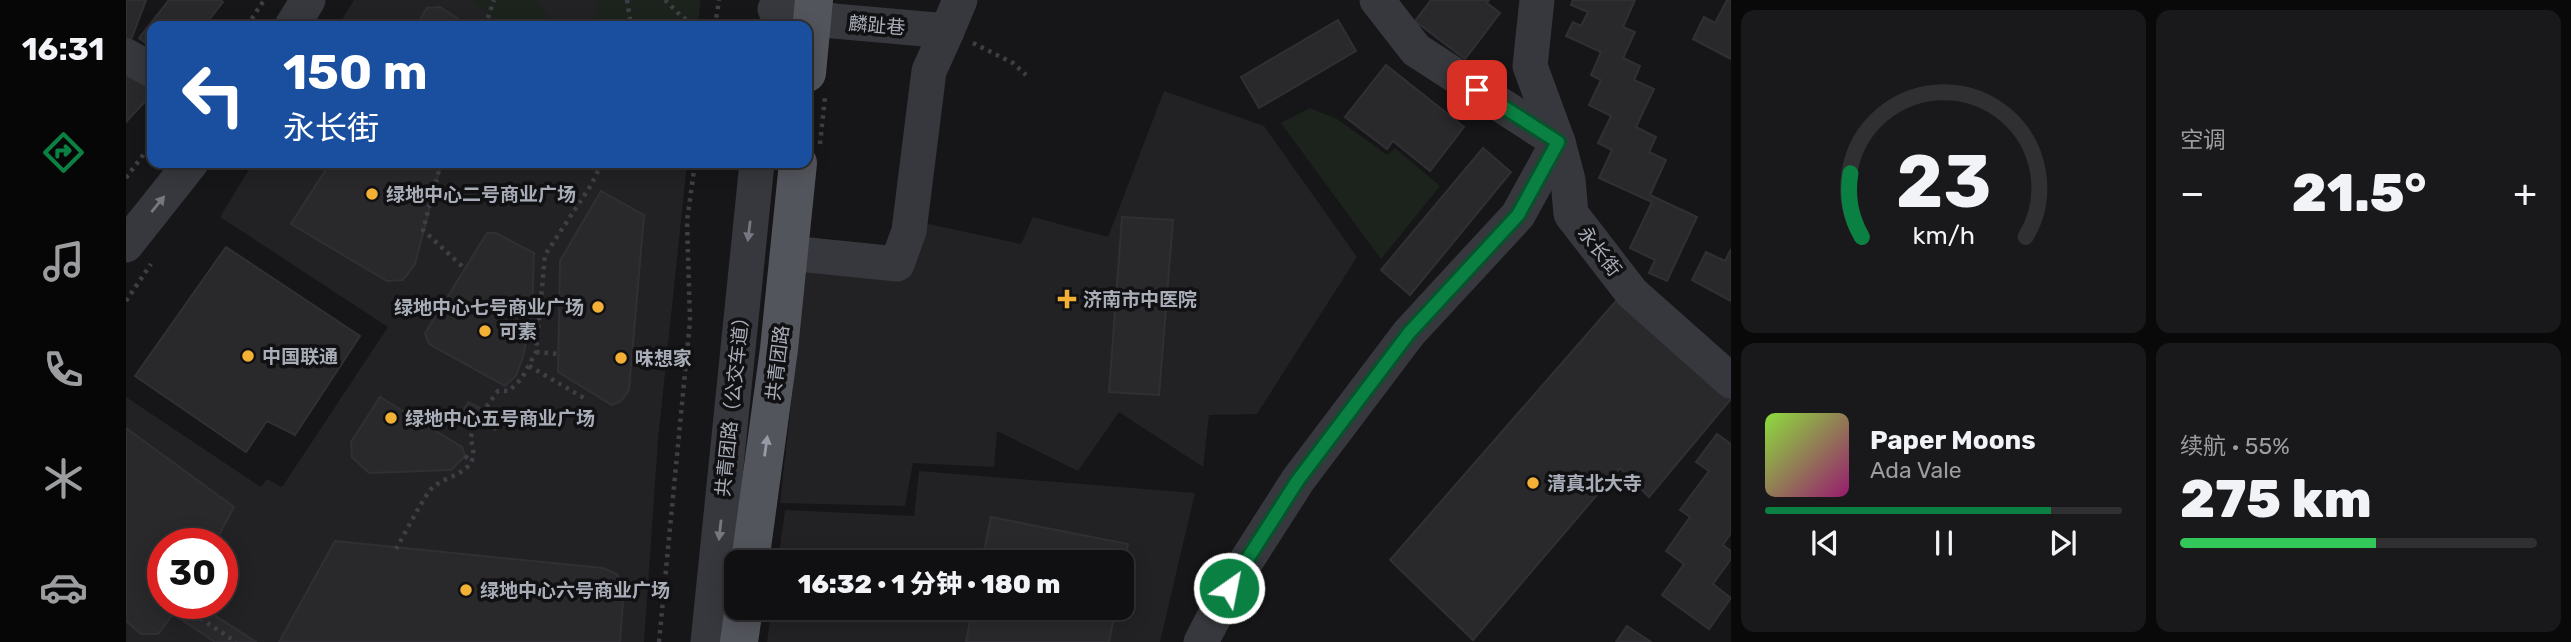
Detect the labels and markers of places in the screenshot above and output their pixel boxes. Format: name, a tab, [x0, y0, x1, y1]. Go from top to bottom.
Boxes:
pin	[1447, 60, 1507, 120]
place label: 绿地中心二号商业广场	[386, 183, 576, 206]
marker: 绿地中心二号商业广场	[364, 186, 380, 202]
place label: 济南市中医院	[1083, 288, 1197, 311]
marker: 济南市中医院	[1057, 289, 1077, 309]
place label: 绿地中心七号商业广场	[394, 296, 584, 319]
marker: 绿地中心七号商业广场	[590, 299, 606, 315]
place label: 可素	[499, 320, 537, 343]
marker: 可素	[477, 323, 493, 339]
place label: 中国联通	[262, 345, 338, 368]
place label: 味想家	[635, 347, 692, 370]
marker: 中国联通	[240, 348, 256, 364]
marker: 味想家	[613, 350, 629, 366]
place label: 绿地中心五号商业广场	[405, 407, 595, 430]
marker: 绿地中心五号商业广场	[383, 410, 399, 426]
place label: 清真北大寺	[1547, 472, 1642, 495]
marker: 清真北大寺	[1525, 475, 1541, 491]
place label: 绿地中心六号商业广场	[480, 579, 670, 602]
marker: 绿地中心六号商业广场	[458, 582, 474, 598]

